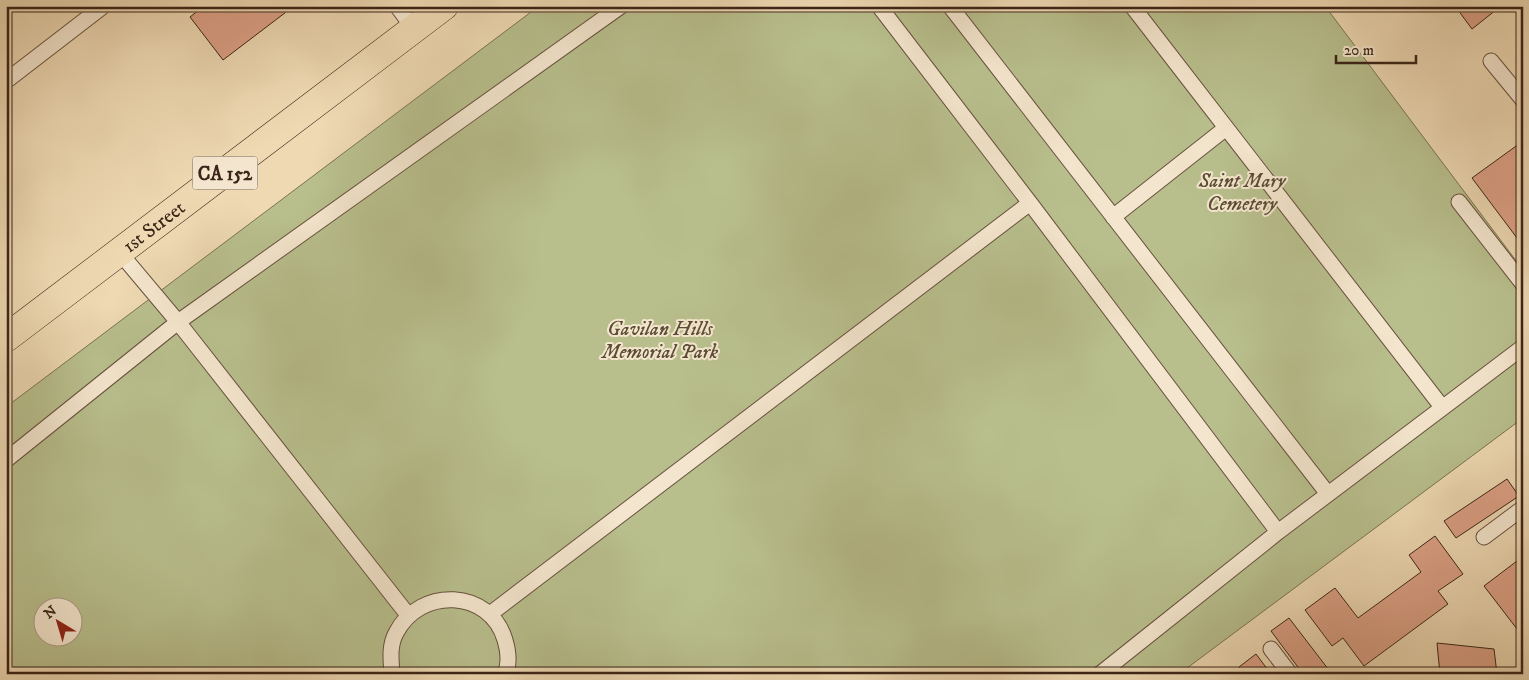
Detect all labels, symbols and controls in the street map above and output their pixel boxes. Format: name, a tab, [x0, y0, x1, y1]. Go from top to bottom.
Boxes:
scale bar	[1336, 32, 1416, 64]
text: 20 m	[1344, 41, 1374, 60]
road number: CA 152	[192, 156, 258, 190]
park label: Saint Mary Cemetery	[1198, 169, 1286, 217]
street label: 1st Street	[118, 196, 191, 259]
park label: Gavilan Hills Memorial Park	[600, 317, 719, 365]
north arrow	[32, 598, 82, 648]
text: N	[41, 602, 61, 623]

